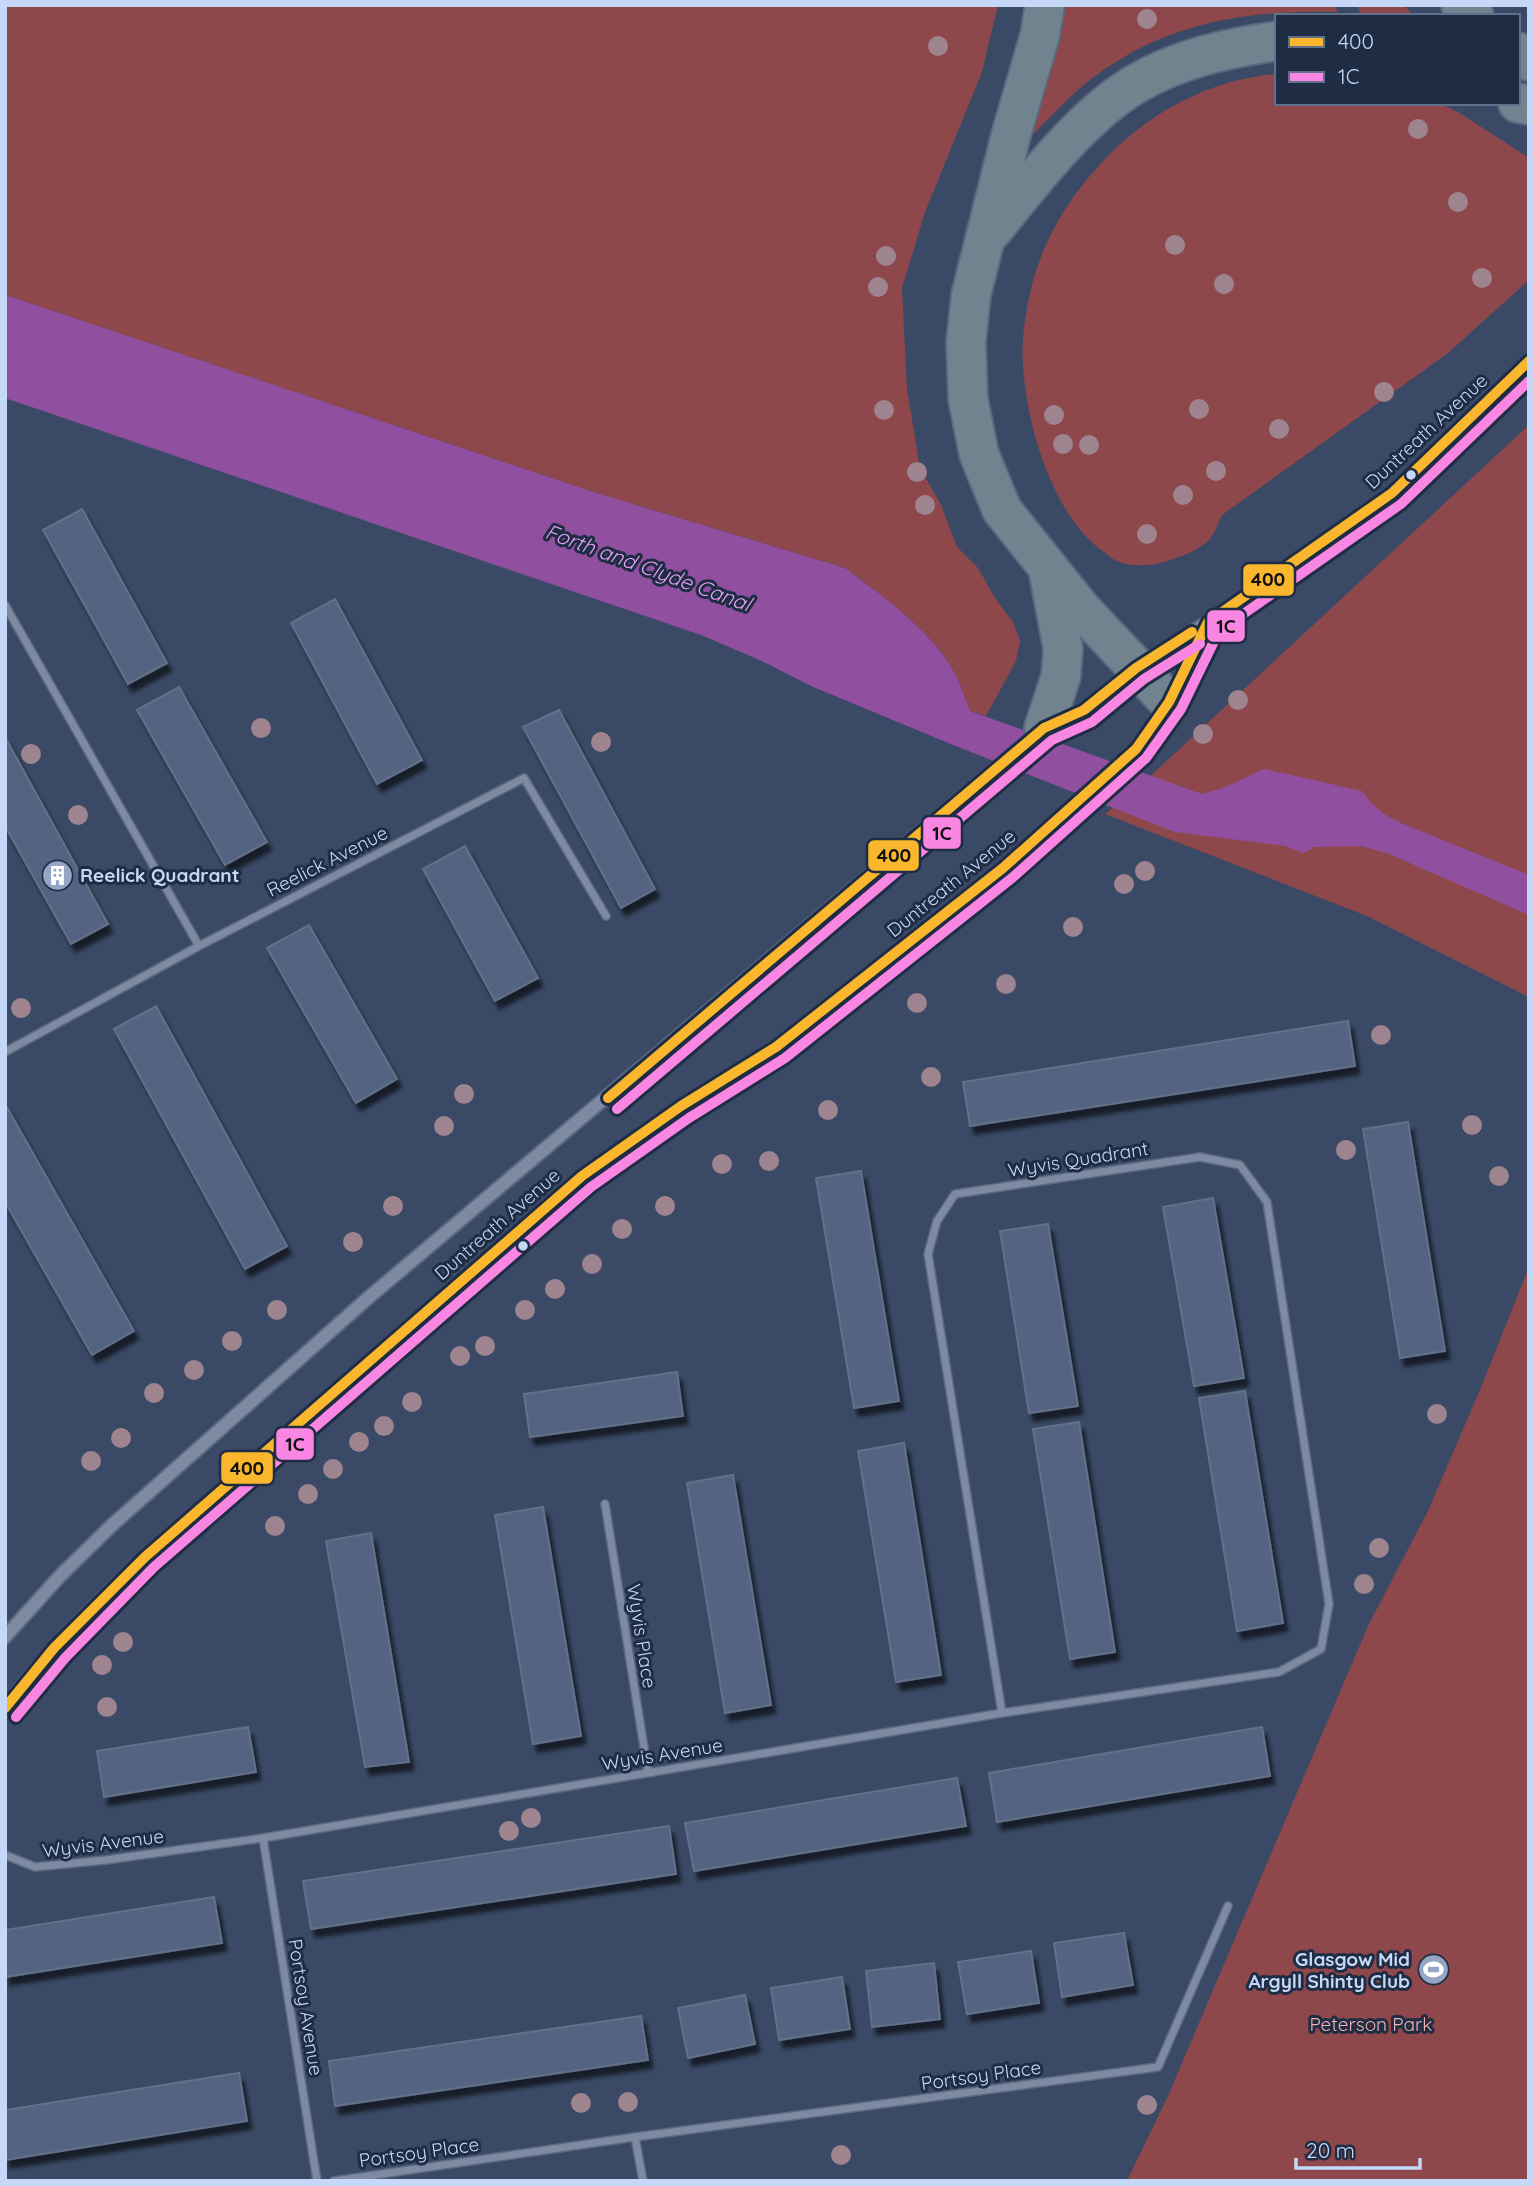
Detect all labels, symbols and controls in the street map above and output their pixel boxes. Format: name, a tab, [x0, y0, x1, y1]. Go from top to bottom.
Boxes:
legend	[1275, 14, 1520, 105]
text: 400	[1338, 28, 1374, 54]
text: 1C	[1338, 63, 1360, 89]
street label: Duntreath Avenue	[1360, 368, 1492, 494]
unlabelled marker	[1404, 468, 1418, 482]
water label: Forth and Clyde Canal	[542, 518, 757, 617]
line badge: 400	[1242, 563, 1295, 597]
text: 400	[1251, 567, 1285, 591]
line badge: 1C	[1206, 609, 1246, 643]
text: 1C	[1216, 614, 1236, 638]
line badge: 1C	[922, 816, 962, 850]
street label: Reelick Avenue	[262, 820, 392, 902]
text: 1C	[932, 821, 952, 845]
street label: Duntreath Avenue	[882, 824, 1020, 942]
line badge: 400	[867, 839, 920, 872]
text: 400	[877, 843, 911, 867]
building icon: Reelick Quadrant	[40, 858, 74, 892]
place label: Reelick Quadrant	[80, 863, 239, 887]
street label: Wyvis Quadrant	[1006, 1136, 1150, 1182]
street label: Duntreath Avenue	[429, 1163, 565, 1285]
unlabelled marker	[516, 1239, 530, 1253]
line badge: 1C	[275, 1427, 315, 1461]
text: 1C	[285, 1432, 305, 1456]
line badge: 400	[220, 1451, 274, 1485]
text: 400	[230, 1456, 264, 1480]
street label: Wyvis Place	[622, 1582, 662, 1690]
street label: Wyvis Avenue	[600, 1733, 724, 1775]
street label: Wyvis Avenue	[41, 1824, 165, 1862]
street label: Portsoy Avenue	[283, 1937, 329, 2077]
place label: Glasgow Mid Argyll Shinty Club	[1248, 1947, 1410, 1993]
sports icon: Glasgow Mid Argyll Shinty Club	[1416, 1953, 1450, 1987]
park label: Peterson Park	[1309, 2012, 1433, 2036]
street label: Portsoy Place	[919, 2055, 1043, 2095]
scale bar	[1296, 2126, 1420, 2170]
street label: Portsoy Place	[357, 2132, 481, 2172]
text: 20 m	[1306, 2137, 1355, 2163]

